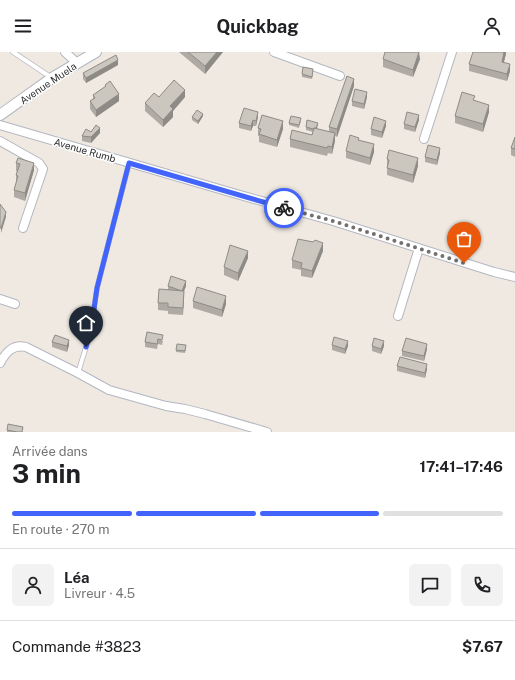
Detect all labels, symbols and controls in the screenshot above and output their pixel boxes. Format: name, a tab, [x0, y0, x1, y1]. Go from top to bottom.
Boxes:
icon: menu	[12, 15, 34, 37]
icon: person	[481, 15, 503, 37]
text: Quickbag	[216, 16, 299, 37]
street label: Avenue Muela	[17, 60, 79, 106]
street label: Avenue Rumb	[53, 135, 117, 165]
courier	[264, 188, 304, 228]
icon: bike	[273, 197, 295, 219]
pin	[447, 222, 481, 263]
icon: bag	[453, 228, 475, 250]
pin	[69, 306, 103, 347]
icon: home	[75, 312, 97, 334]
text: Arrivée dans	[12, 444, 88, 459]
text: 3 min	[12, 458, 81, 489]
text: 17:41–17:46	[420, 458, 503, 475]
text: En route · 270 m	[12, 522, 109, 537]
button: person	[12, 564, 54, 606]
button: chat	[409, 564, 451, 606]
button: phone	[461, 564, 503, 606]
text: Léa	[64, 569, 90, 586]
text: Livreur · 4.5	[64, 586, 135, 601]
text: Commande #3823	[12, 638, 141, 655]
text: $7.67	[462, 638, 503, 655]

